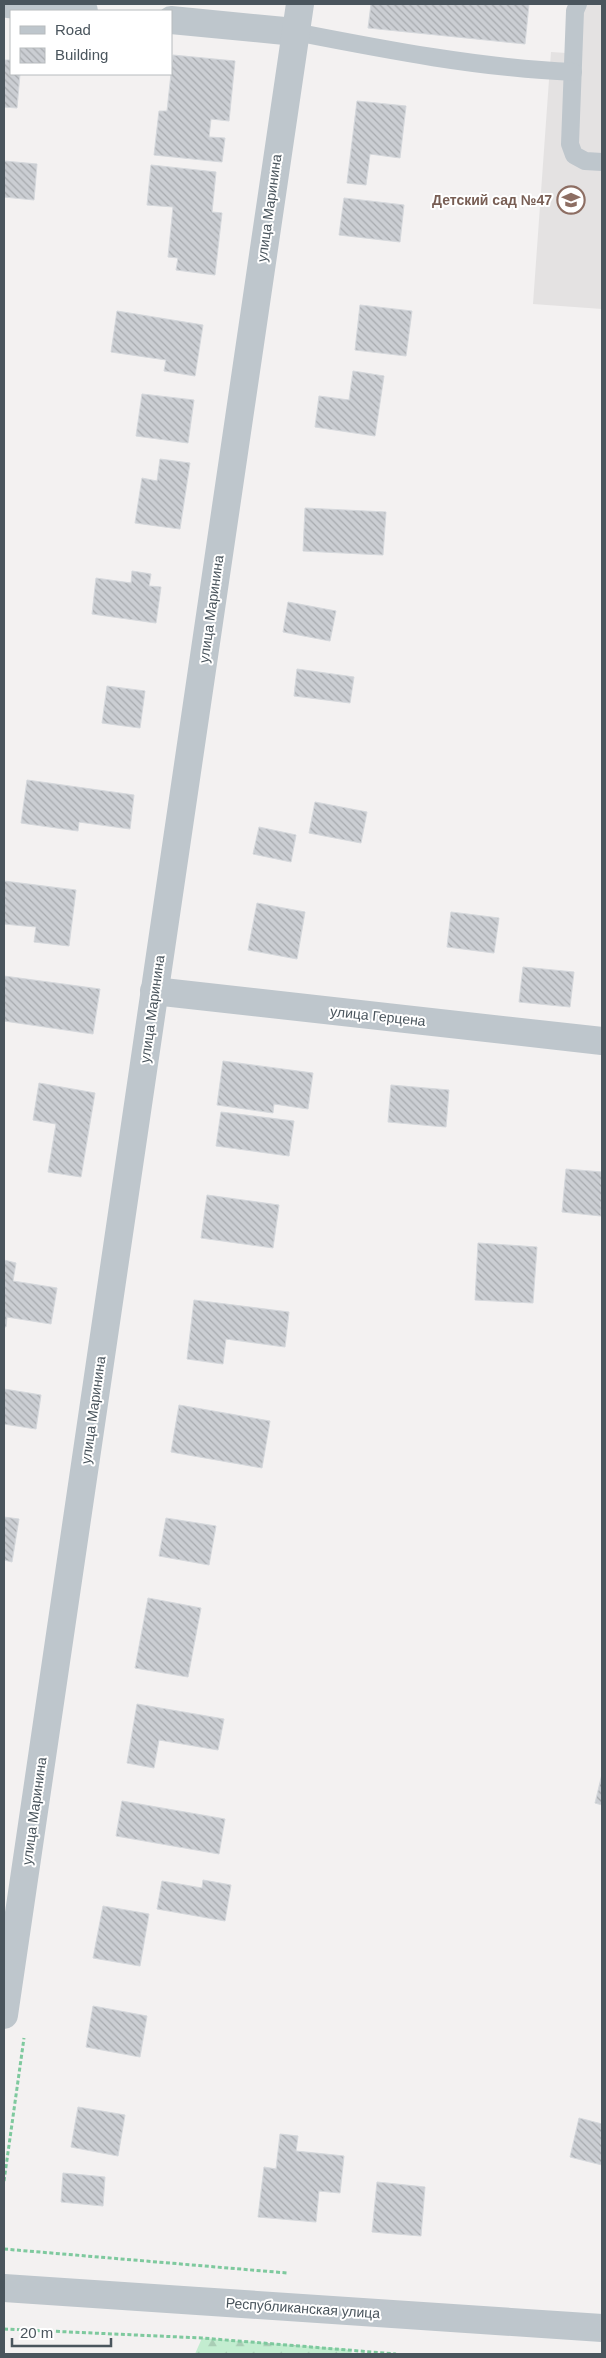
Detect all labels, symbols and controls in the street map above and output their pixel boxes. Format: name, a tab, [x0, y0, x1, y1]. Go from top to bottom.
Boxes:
legend	[10, 10, 172, 75]
text: Road	[55, 21, 91, 38]
text: Building	[55, 46, 108, 63]
street label: улица Маринина	[254, 153, 285, 263]
school or university icon: Детский сад №47	[556, 185, 586, 215]
place label: Детский сад №47	[432, 192, 552, 208]
street label: улица Маринина	[196, 554, 227, 664]
street label: улица Маринина	[137, 954, 168, 1064]
street label: улица Герцена	[330, 1003, 427, 1029]
street label: улица Маринина	[78, 1355, 109, 1465]
street label: улица Маринина	[19, 1756, 50, 1866]
street label: Республиканская улица	[225, 2295, 381, 2321]
scale bar	[12, 2316, 111, 2348]
text: 20 m	[20, 2324, 53, 2341]

